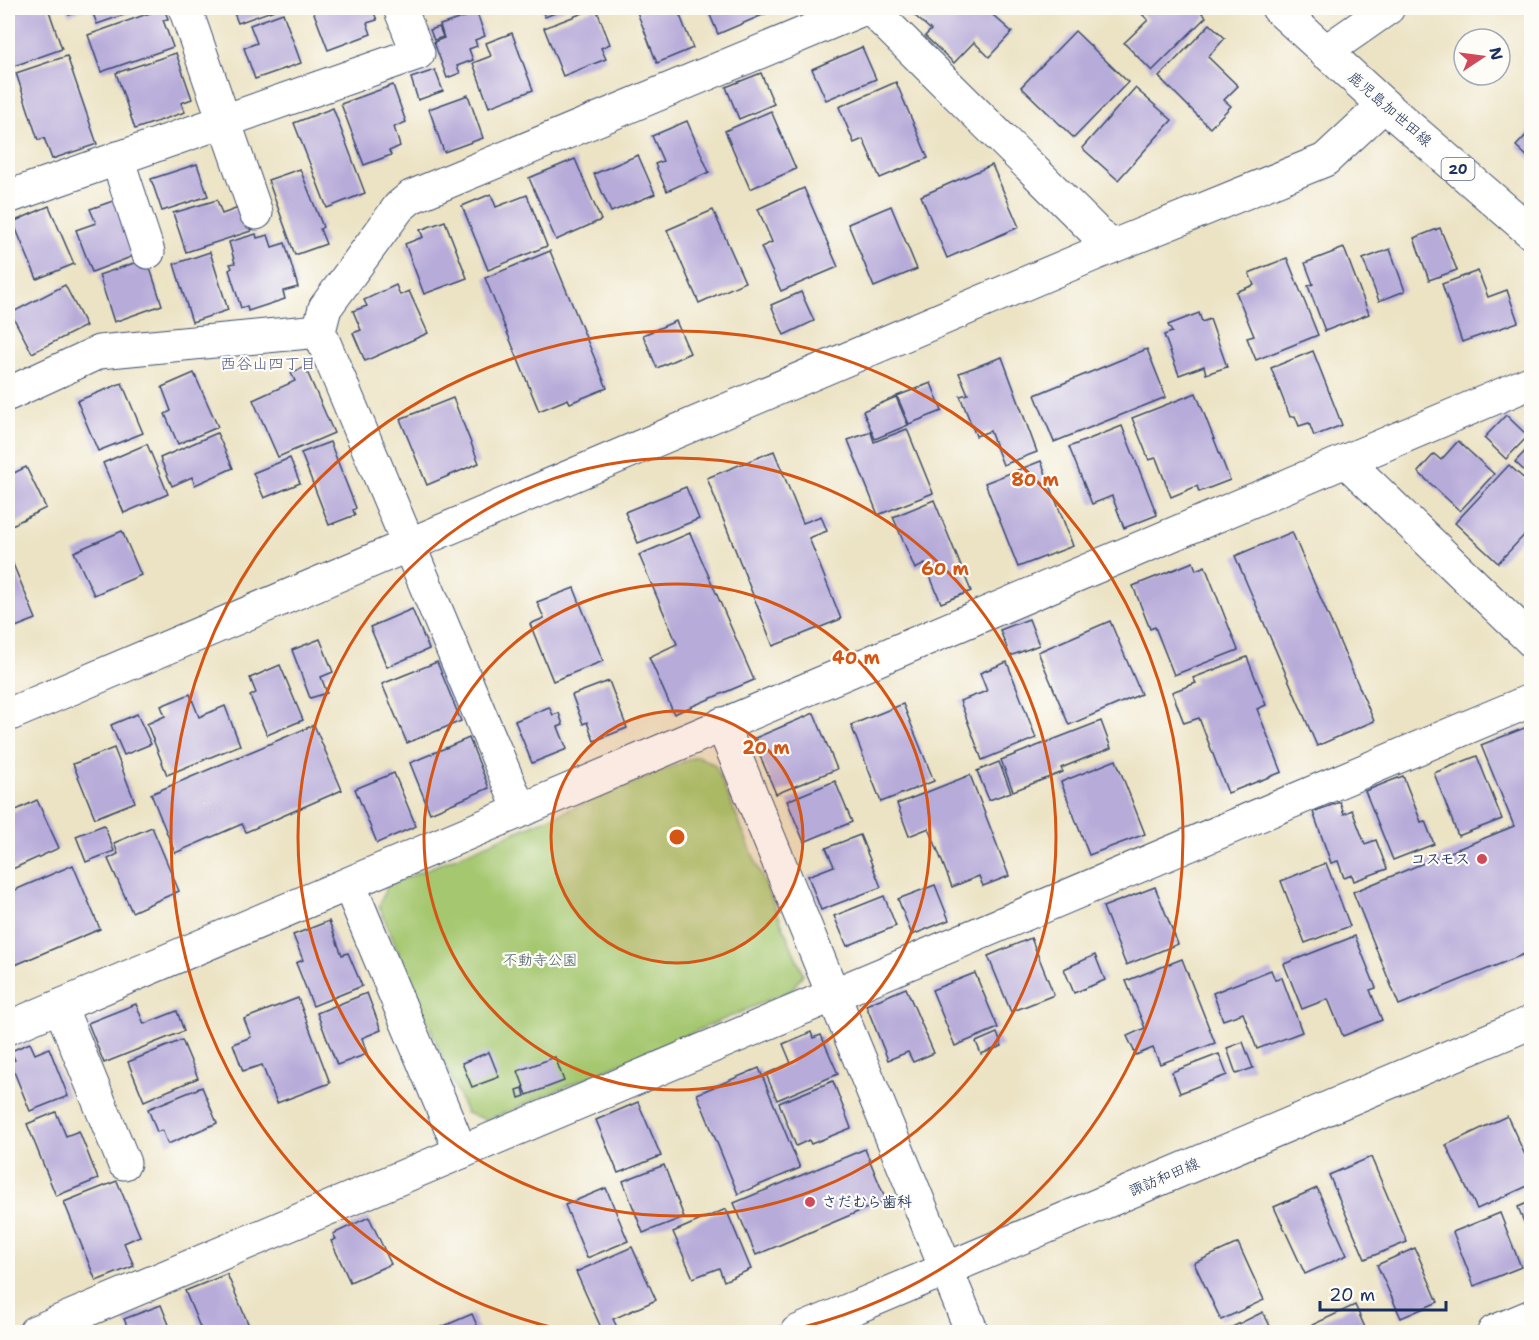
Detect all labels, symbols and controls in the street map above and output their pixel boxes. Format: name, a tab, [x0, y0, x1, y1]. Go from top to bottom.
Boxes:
north arrow	[1452, 27, 1512, 87]
text: N	[1484, 45, 1508, 62]
street label: 鹿児島加世田線	[1344, 67, 1436, 151]
road number: 20	[1442, 158, 1474, 180]
district label: 西谷山四丁目	[220, 353, 316, 374]
text: 80 m	[1011, 468, 1059, 492]
text: 60 m	[921, 557, 969, 581]
text: 40 m	[832, 646, 880, 670]
text: 20 m	[742, 736, 790, 760]
centre of rings	[667, 827, 687, 847]
place label: コスモス	[1411, 849, 1470, 869]
marker: コスモス	[1475, 852, 1489, 866]
park label: 不動寺公園	[502, 950, 578, 970]
street label: 諏訪和田線	[1126, 1153, 1202, 1201]
place label: さだむら歯科	[822, 1192, 912, 1212]
marker: さだむら歯科	[803, 1195, 817, 1209]
scale bar	[1320, 1274, 1446, 1312]
text: 20 m	[1329, 1283, 1375, 1307]

